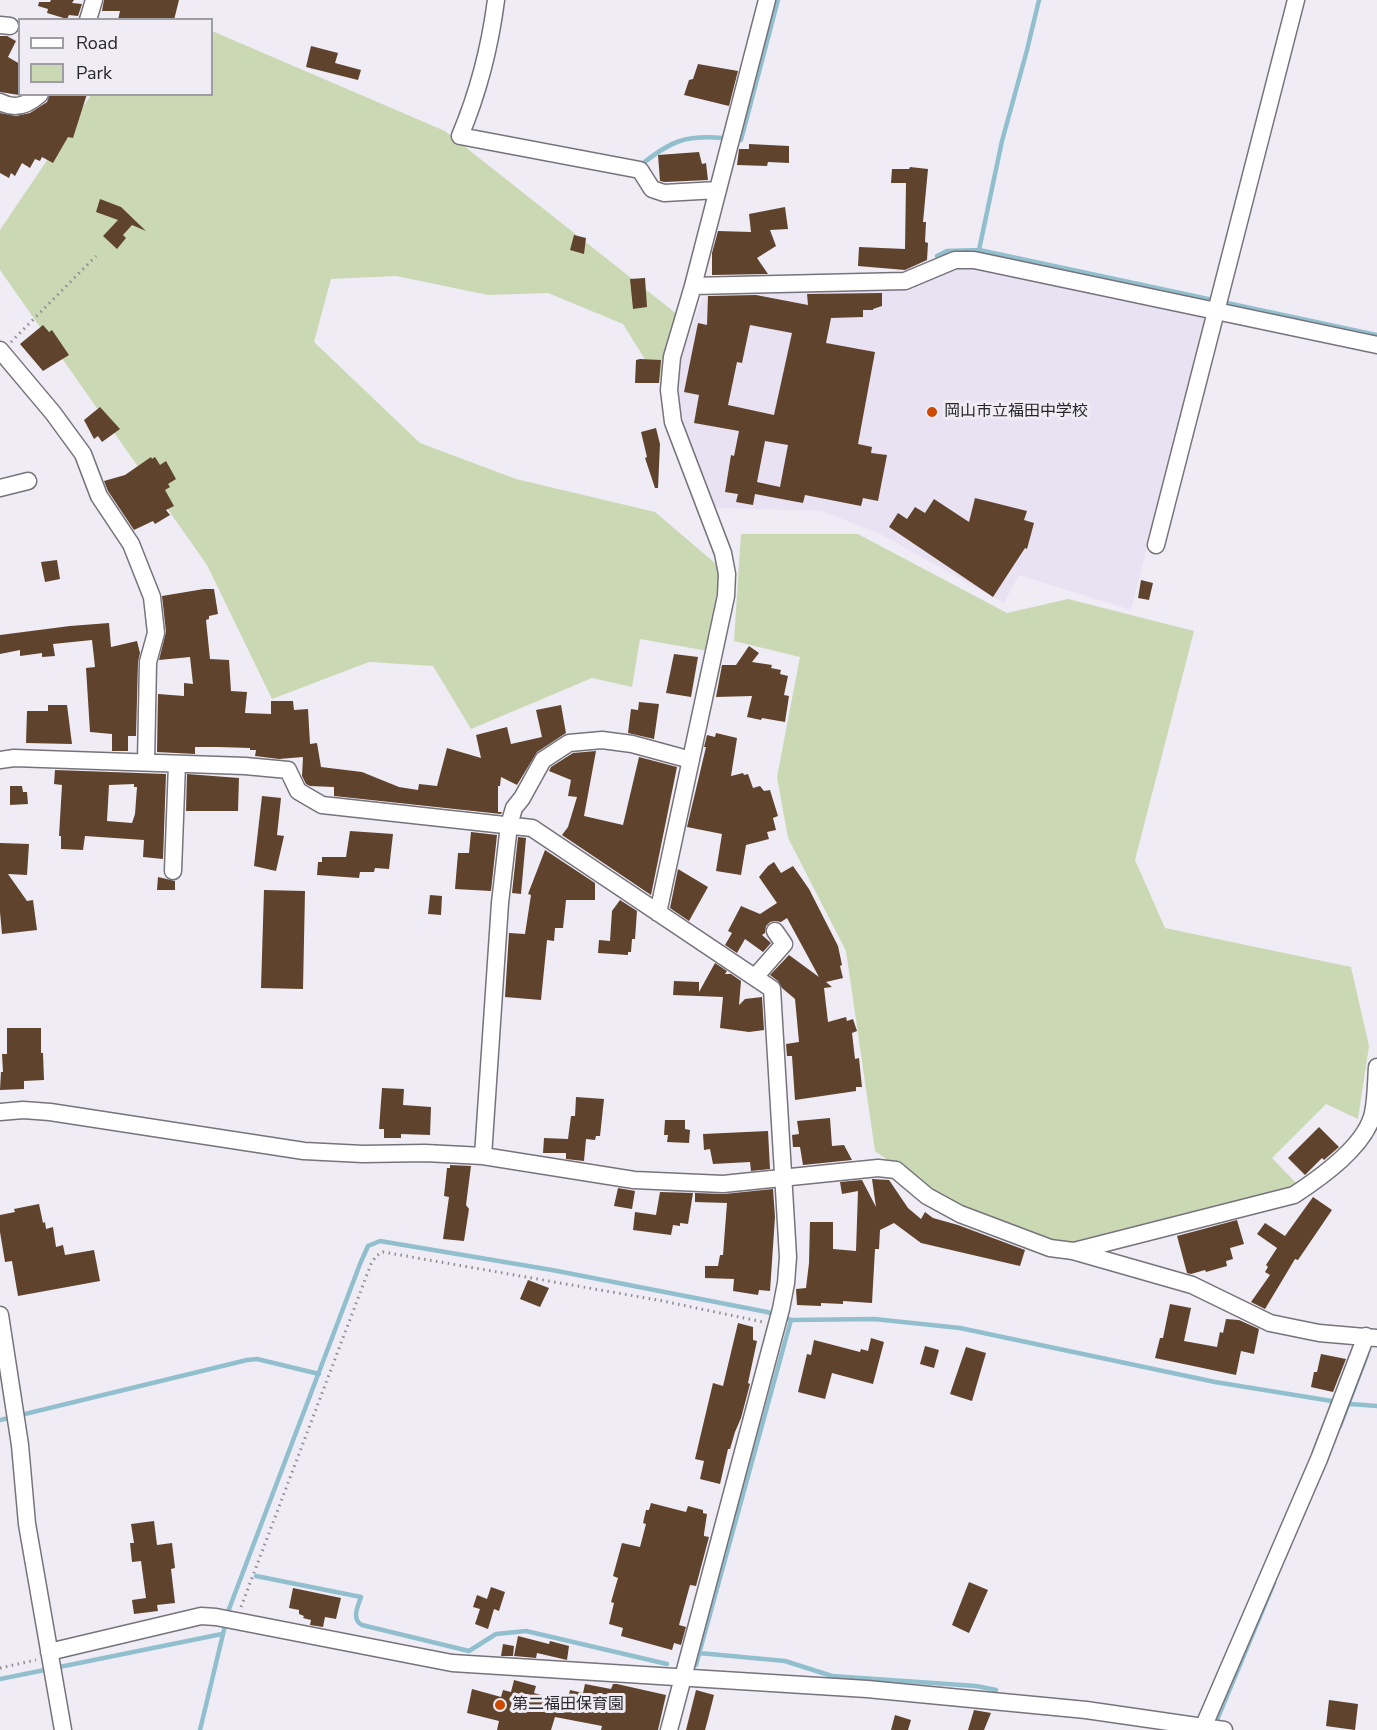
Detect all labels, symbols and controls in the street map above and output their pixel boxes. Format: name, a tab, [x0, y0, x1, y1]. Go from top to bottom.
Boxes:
legend	[18, 18, 213, 96]
text: Road	[76, 31, 118, 55]
text: Park	[76, 61, 112, 85]
place label: 岡山市立福田中学校	[944, 402, 1088, 422]
marker: 岡山市立福田中学校	[925, 405, 939, 419]
place label: 第二福田保育園	[512, 1695, 624, 1715]
marker: 第二福田保育園	[493, 1698, 507, 1712]

